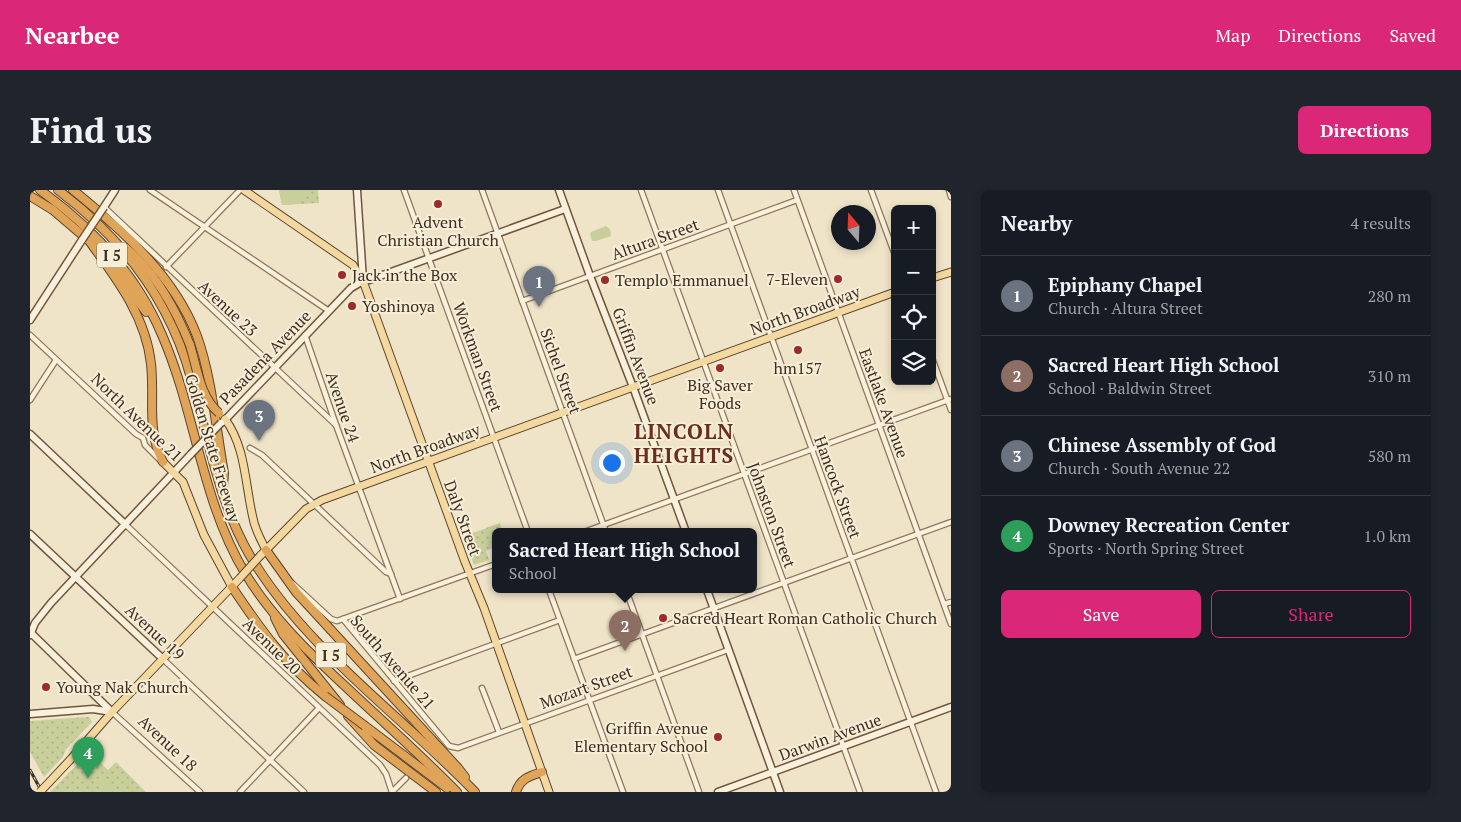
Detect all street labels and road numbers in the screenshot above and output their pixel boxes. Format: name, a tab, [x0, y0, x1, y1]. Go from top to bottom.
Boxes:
street label: Altura Street	[608, 213, 702, 265]
road number: I 5	[97, 242, 127, 268]
street label: Avenue 23	[194, 275, 262, 341]
street label: North Broadway	[747, 280, 864, 340]
street label: Workman Street	[448, 299, 508, 415]
street label: Griffin Avenue	[607, 304, 665, 408]
street label: Pasadena Avenue	[214, 305, 316, 409]
street label: Sichel Street	[535, 325, 587, 417]
street label: Eastlake Avenue	[854, 345, 914, 461]
street label: North Avenue 21	[87, 368, 187, 466]
street label: Avenue 24	[321, 369, 365, 446]
street label: Golden State Freeway	[180, 371, 246, 526]
street label: North Broadway	[367, 418, 484, 478]
street label: Hancock Street	[809, 433, 867, 541]
street label: Johnston Street	[743, 459, 801, 571]
street label: Daly Street	[439, 477, 487, 559]
street label: Avenue 19	[121, 599, 189, 665]
street label: South Avenue 21	[346, 610, 440, 714]
street label: Avenue 20	[238, 613, 306, 679]
road number: I 5	[316, 642, 346, 668]
street label: Mozart Street	[537, 660, 635, 714]
street label: Darwin Avenue	[776, 708, 884, 766]
street label: Avenue 18	[134, 710, 202, 776]

